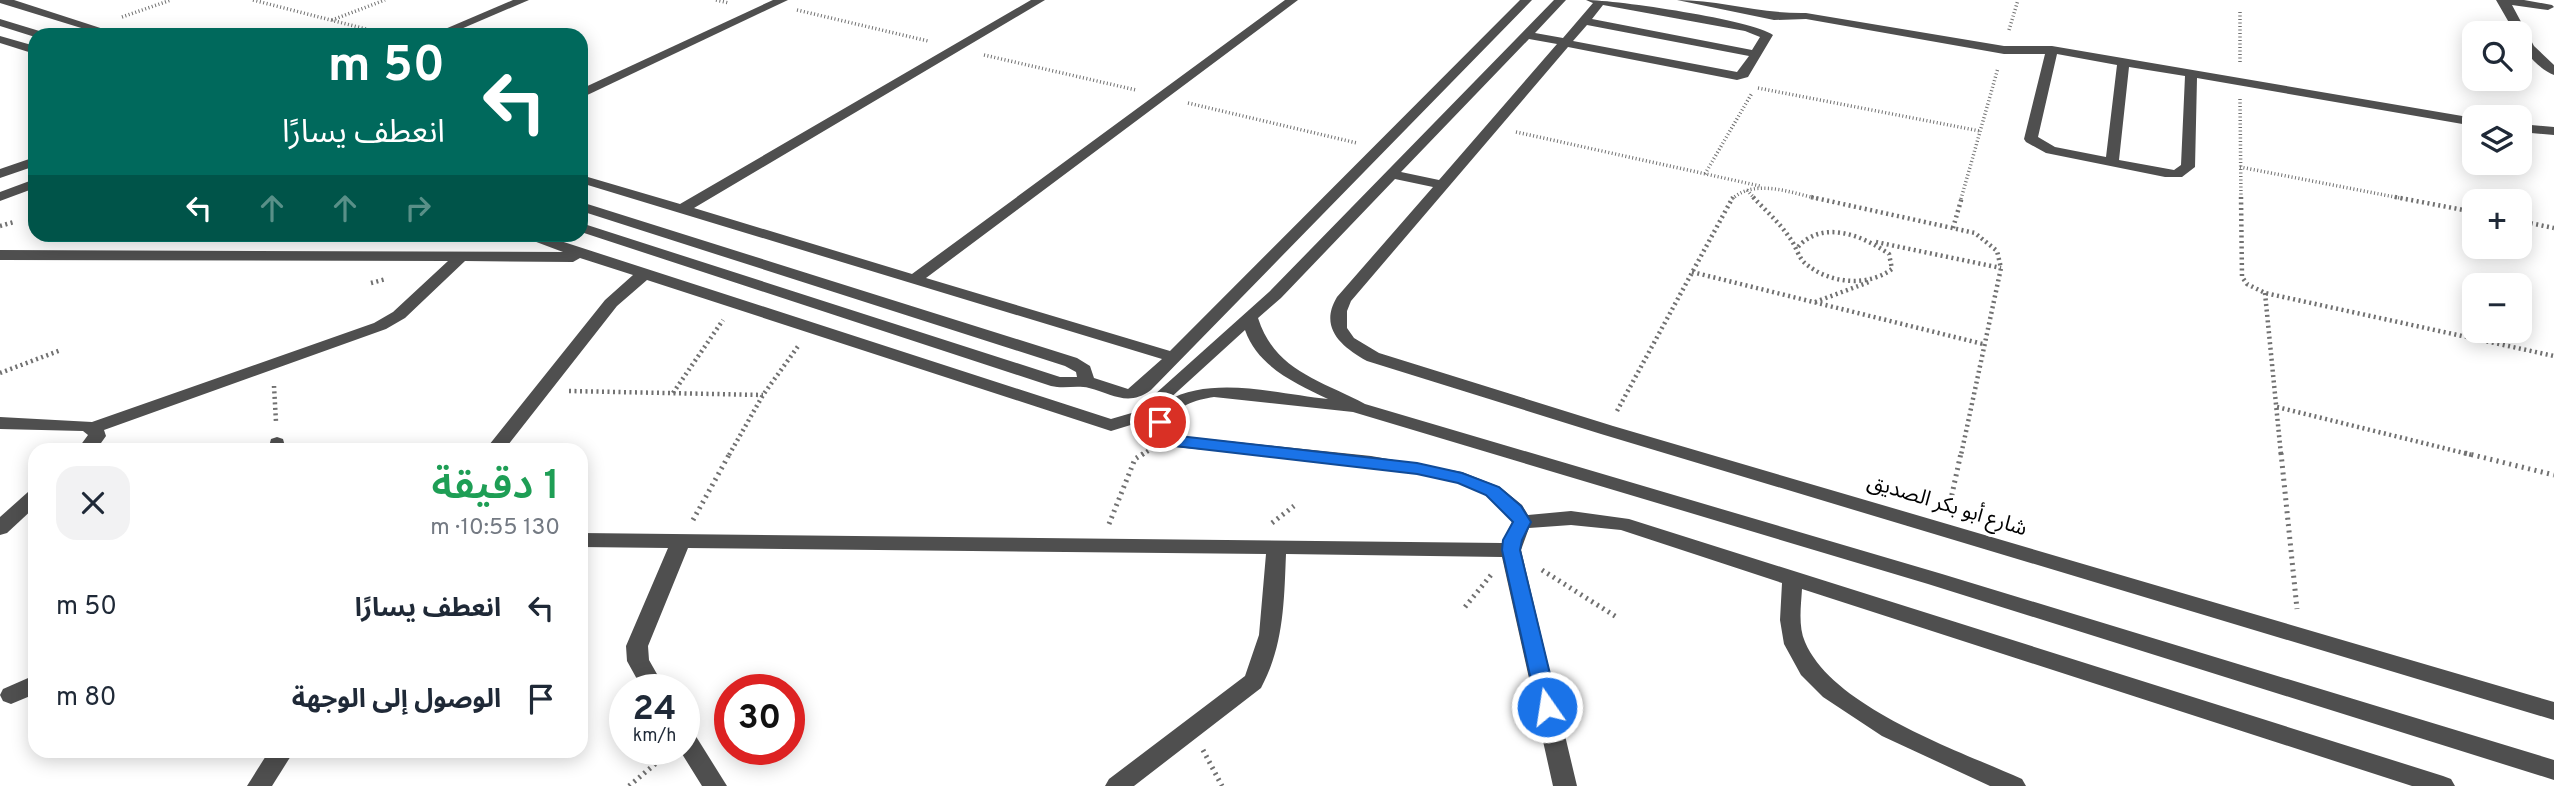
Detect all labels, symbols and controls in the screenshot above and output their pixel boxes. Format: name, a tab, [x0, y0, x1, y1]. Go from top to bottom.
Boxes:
map controls	[2462, 21, 2532, 343]
button: search	[2462, 21, 2532, 91]
text: 50 m	[328, 37, 445, 99]
icon: left	[469, 56, 560, 147]
button: layers	[2462, 105, 2532, 175]
text: انعطف يسارًا	[282, 114, 445, 154]
icon: left	[180, 189, 218, 227]
icon: ahead	[253, 189, 291, 227]
icon: ahead	[326, 189, 364, 227]
icon: right	[399, 189, 437, 227]
button: +	[2462, 189, 2532, 259]
button: −	[2462, 273, 2532, 343]
pin	[1130, 392, 1190, 452]
icon: arrive	[1141, 403, 1179, 441]
text: 1 دقيقة	[431, 461, 560, 514]
button: close	[56, 466, 130, 540]
street label: شارع أبو بكر الصديق	[1864, 468, 2030, 543]
text: 130 m · 10:55	[430, 514, 560, 543]
icon: left	[522, 589, 560, 627]
text: 50 m	[56, 591, 117, 624]
text: انعطف يسارًا	[355, 593, 501, 626]
position arrow	[1510, 670, 1584, 744]
speed limit sign: 30	[714, 674, 805, 765]
icon: arrive	[522, 680, 560, 718]
text: 80 m	[56, 682, 116, 715]
text: الوصول إلى الوجهة	[292, 684, 501, 717]
text: 24	[633, 688, 676, 732]
text: km/h	[633, 725, 676, 748]

